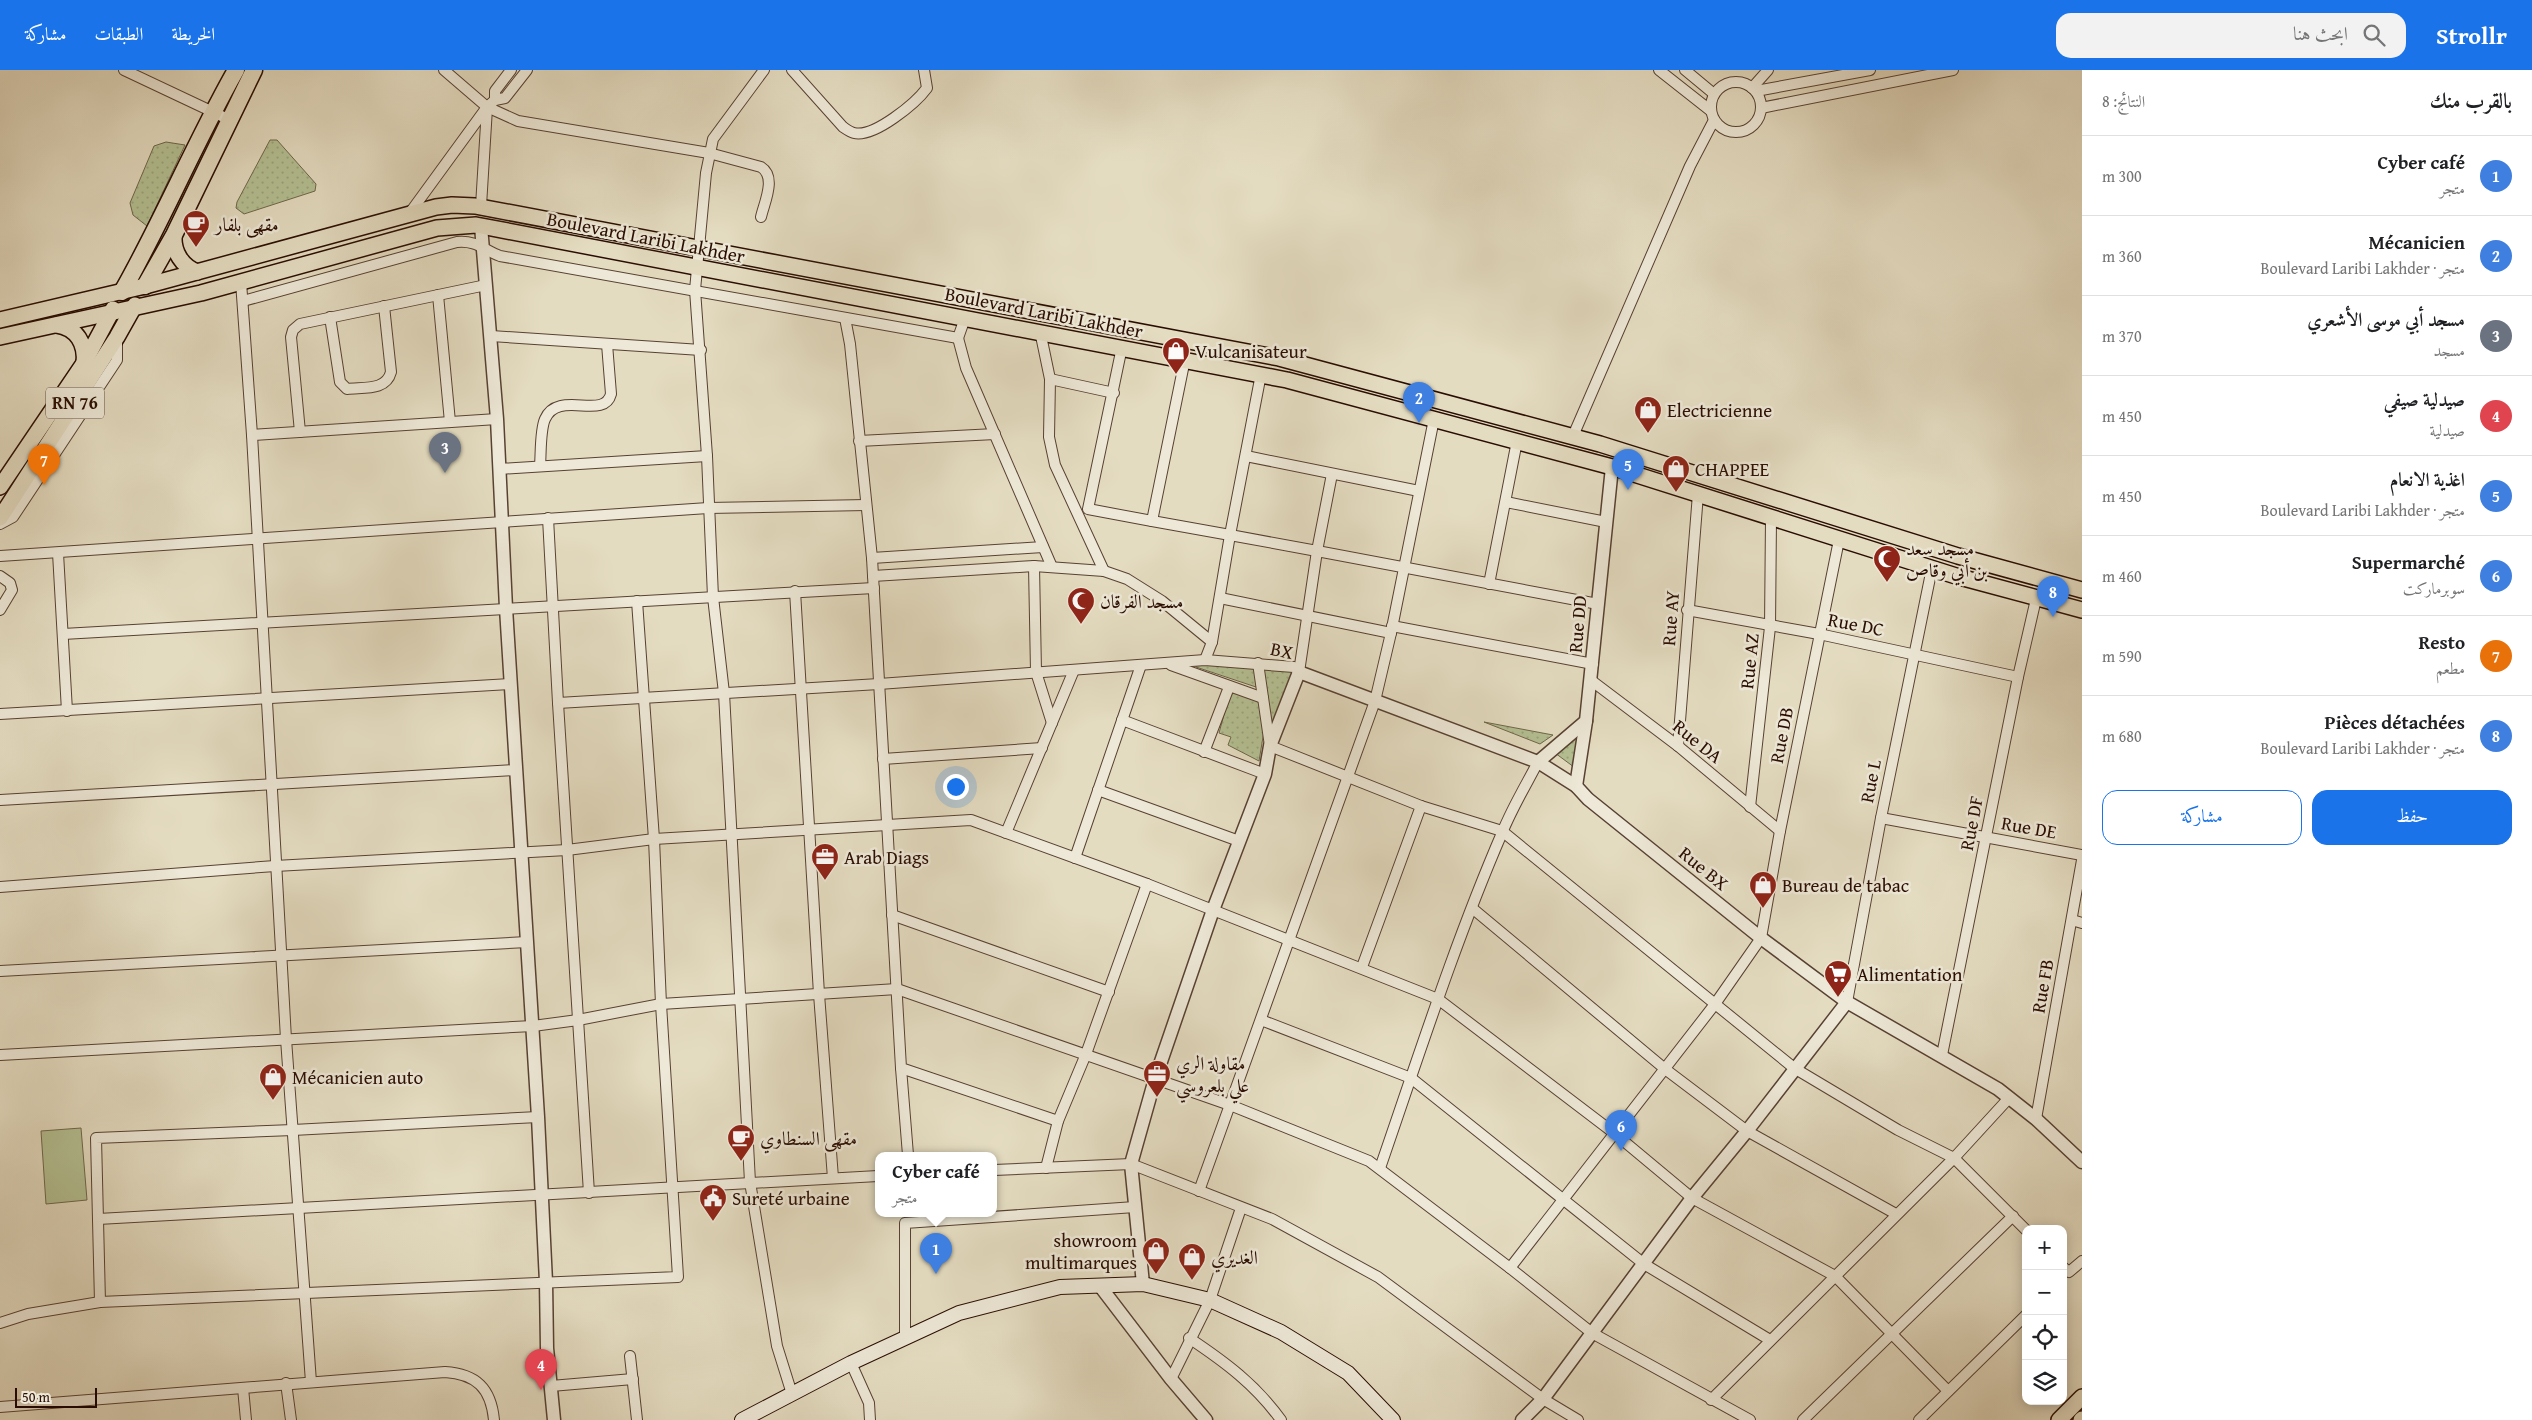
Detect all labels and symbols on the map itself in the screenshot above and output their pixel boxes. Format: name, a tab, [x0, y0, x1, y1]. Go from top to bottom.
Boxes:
street label: Boulevard Laribi Lakhder	[545, 204, 748, 270]
cafe icon: مقهى بلفار	[181, 209, 211, 248]
place label: مقهى بلفار	[213, 210, 279, 238]
street label: Boulevard Laribi Lakhder	[943, 279, 1146, 345]
shop icon: Vulcanisateur	[1161, 336, 1191, 375]
place label: Vulcanisateur	[1195, 337, 1307, 365]
pin: 2	[1403, 382, 1435, 423]
road number: RN 76	[46, 387, 104, 418]
shop icon: Electricienne	[1633, 395, 1663, 434]
place label: Electricienne	[1667, 396, 1772, 424]
pin: 3	[429, 432, 461, 473]
pin: 7	[28, 444, 60, 485]
pin: 5	[1612, 449, 1644, 490]
shop icon: CHAPPEE	[1661, 454, 1691, 493]
place label: CHAPPEE	[1695, 455, 1769, 483]
place label: مسجد سعد بن أبي وقاص	[1906, 534, 1988, 586]
mosque icon: مسجد سعد بن أبي وقاص	[1872, 544, 1902, 583]
pin: 8	[2037, 576, 2069, 617]
mosque icon: مسجد الفرقان	[1066, 586, 1096, 625]
place label: مسجد الفرقان	[1100, 587, 1183, 615]
street label: Rue AY	[1654, 589, 1686, 647]
street label: Rue DD	[1561, 594, 1593, 654]
street label: Rue DC	[1826, 605, 1886, 643]
street label: Rue AZ	[1732, 632, 1766, 690]
street label: BX	[1268, 634, 1296, 666]
street label: Rue DB	[1762, 705, 1800, 765]
street label: Rue DA	[1667, 712, 1729, 770]
street label: Rue L	[1852, 757, 1888, 805]
your location	[943, 774, 969, 800]
street label: Rue DF	[1952, 793, 1990, 853]
street label: Rue DE	[1999, 808, 2059, 846]
street label: Rue BX	[1673, 839, 1735, 897]
office icon: Arab Diags	[810, 842, 840, 881]
place label: Arab Diags	[844, 843, 929, 871]
shop icon: Bureau de tabac	[1748, 870, 1778, 909]
place label: Bureau de tabac	[1782, 871, 1909, 899]
street label: Rue FB	[2023, 957, 2061, 1015]
supermarket icon: Alimentation	[1823, 959, 1853, 998]
place label: Alimentation	[1857, 960, 1963, 988]
place label: مقاولة الري علي بلعروسي	[1176, 1049, 1249, 1104]
office icon: مقاولة الري علي بلعروسي	[1142, 1059, 1172, 1098]
shop icon: Mécanicien auto	[258, 1062, 288, 1101]
place label: Mécanicien auto	[292, 1063, 423, 1091]
pin: 6	[1605, 1110, 1637, 1151]
cafe icon: مقهى السنطاوي	[726, 1123, 756, 1162]
place label: مقهى السنطاوي	[760, 1124, 857, 1154]
public building icon: Sureté urbaine	[698, 1183, 728, 1222]
place label: Sureté urbaine	[732, 1184, 850, 1212]
place label: showroom multimarques	[1025, 1226, 1137, 1276]
pin: 1	[920, 1233, 952, 1274]
shop icon: showroom multimarques	[1141, 1236, 1171, 1275]
shop icon: الغديري	[1177, 1242, 1207, 1281]
place label: الغديري	[1211, 1243, 1258, 1273]
pin: 4	[525, 1349, 557, 1390]
scale bar	[15, 1385, 98, 1408]

